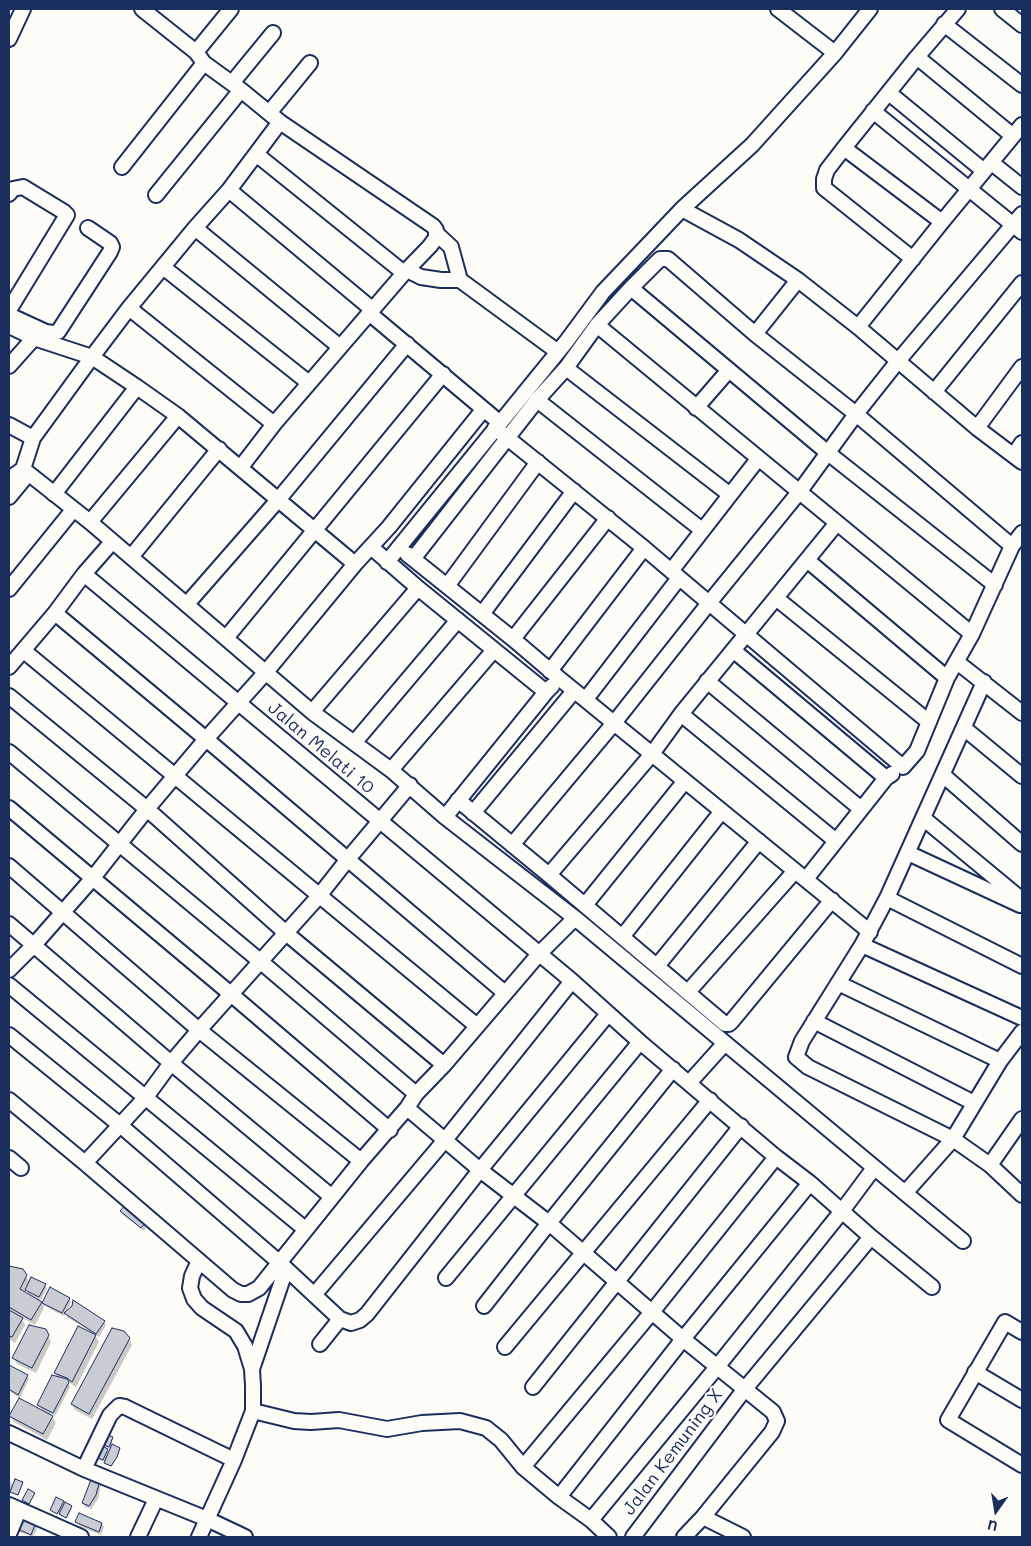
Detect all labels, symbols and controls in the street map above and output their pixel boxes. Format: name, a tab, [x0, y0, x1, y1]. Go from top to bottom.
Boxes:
street label: Jalan Melati 10	[263, 697, 379, 799]
street label: Jalan Kemuning X	[619, 1385, 727, 1519]
north arrow	[971, 1486, 1021, 1536]
text: U	[986, 1516, 999, 1536]

